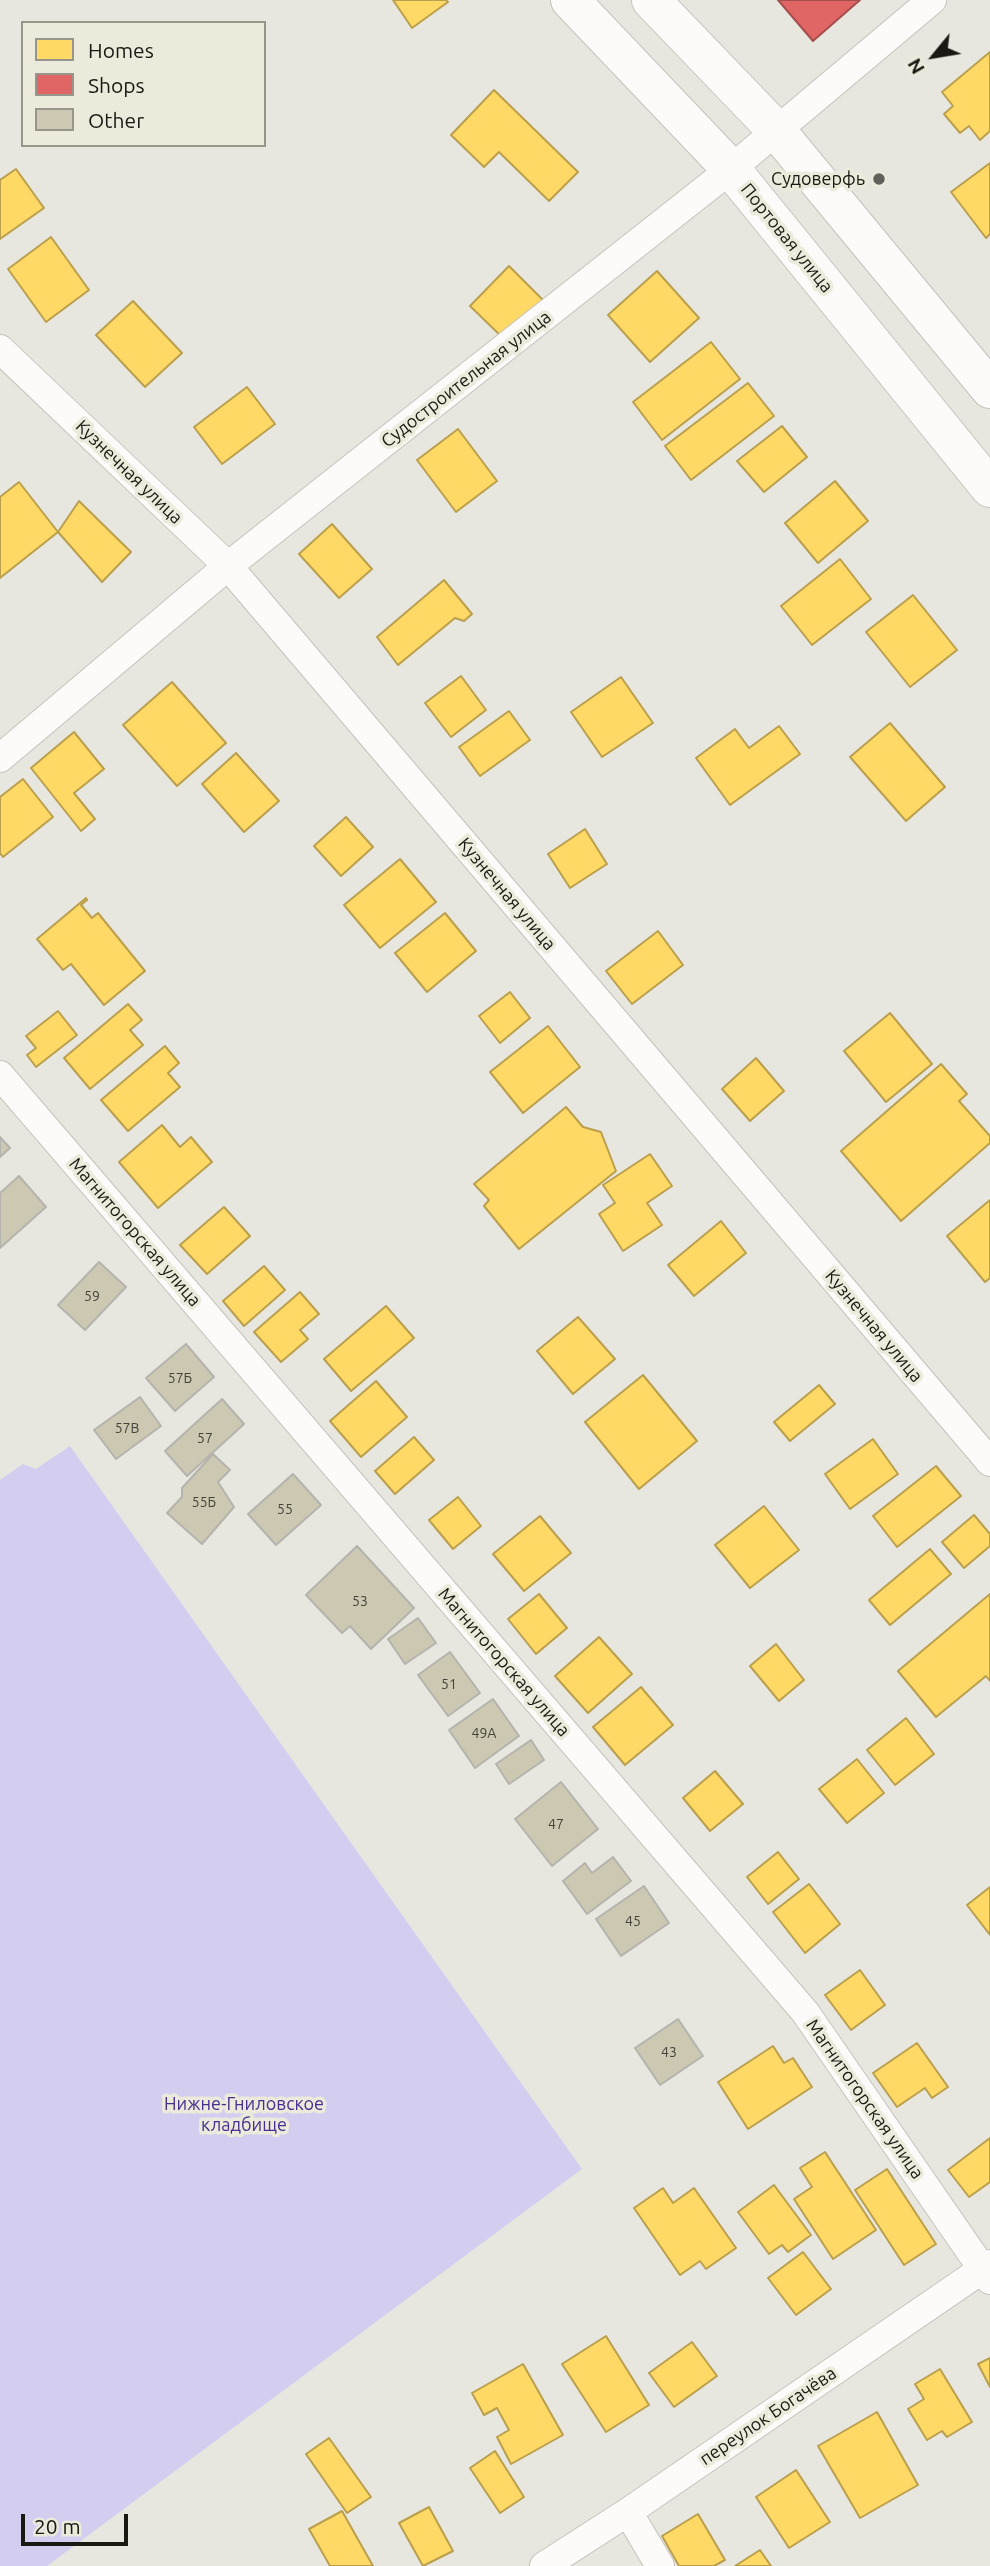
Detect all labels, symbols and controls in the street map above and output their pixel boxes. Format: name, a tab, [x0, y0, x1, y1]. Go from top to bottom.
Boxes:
legend	[21, 21, 266, 147]
north arrow	[899, 21, 969, 91]
text: Homes	[88, 38, 154, 62]
text: N	[903, 55, 929, 78]
text: Shops	[88, 73, 145, 97]
text: Other	[88, 108, 144, 132]
place label: Судоверфь	[771, 168, 865, 190]
marker: Судоверфь	[871, 171, 887, 187]
street label: Портовая улица	[736, 179, 838, 297]
street label: Судостроительная улица	[377, 306, 555, 452]
street label: Кузнечная улица	[71, 415, 187, 529]
street label: Кузнечная улица	[454, 833, 560, 955]
street label: Магнитогорская улица	[64, 1153, 206, 1311]
street label: Кузнечная улица	[821, 1265, 927, 1387]
house number: 59	[84, 1288, 100, 1304]
house number: 57Б	[168, 1370, 192, 1386]
house number: 57В	[115, 1420, 139, 1436]
house number: 57	[197, 1430, 213, 1446]
house number: 55Б	[192, 1494, 216, 1510]
house number: 55	[277, 1501, 293, 1517]
street label: Магнитогорская улица	[433, 1583, 575, 1741]
house number: 53	[352, 1593, 368, 1609]
house number: 51	[441, 1676, 457, 1692]
house number: 49А	[472, 1725, 496, 1741]
house number: 47	[548, 1816, 564, 1832]
house number: 45	[625, 1913, 641, 1929]
street label: Магнитогорская улица	[802, 2015, 928, 2183]
house number: 43	[661, 2044, 677, 2060]
park label: Нижне-Гниловское кладбище	[164, 2093, 324, 2136]
street label: переулок Богачёва	[696, 2362, 840, 2470]
scale bar	[24, 2500, 131, 2544]
text: 20 m	[34, 2514, 81, 2538]

